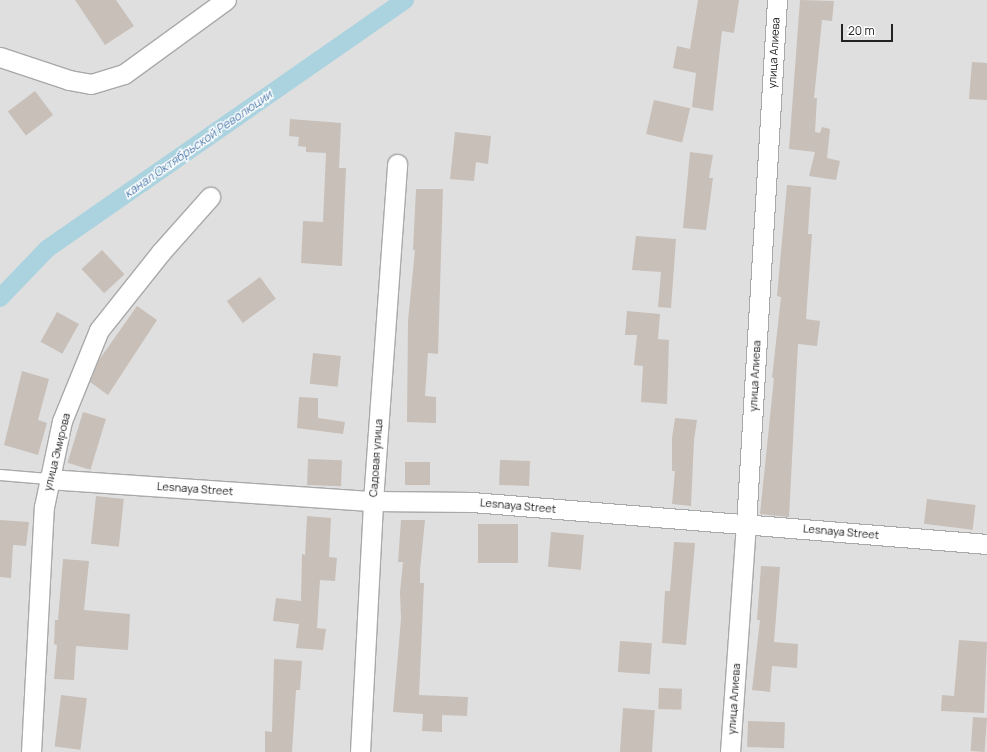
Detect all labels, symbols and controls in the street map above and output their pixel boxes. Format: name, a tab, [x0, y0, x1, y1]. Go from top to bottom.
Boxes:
scale bar	[843, 16, 895, 42]
street label: улица Алиева	[766, 17, 782, 89]
text: 20 m	[848, 22, 875, 39]
water label: канал Октябрьской Революции	[121, 87, 275, 201]
street label: улица Алиева	[747, 340, 763, 412]
street label: улица Эмирова	[41, 412, 73, 492]
street label: Садовая улица	[367, 418, 385, 498]
street label: Lesnaya Street	[156, 480, 234, 498]
street label: Lesnaya Street	[479, 496, 557, 516]
street label: Lesnaya Street	[802, 522, 880, 542]
street label: улица Алиева	[725, 663, 743, 735]

